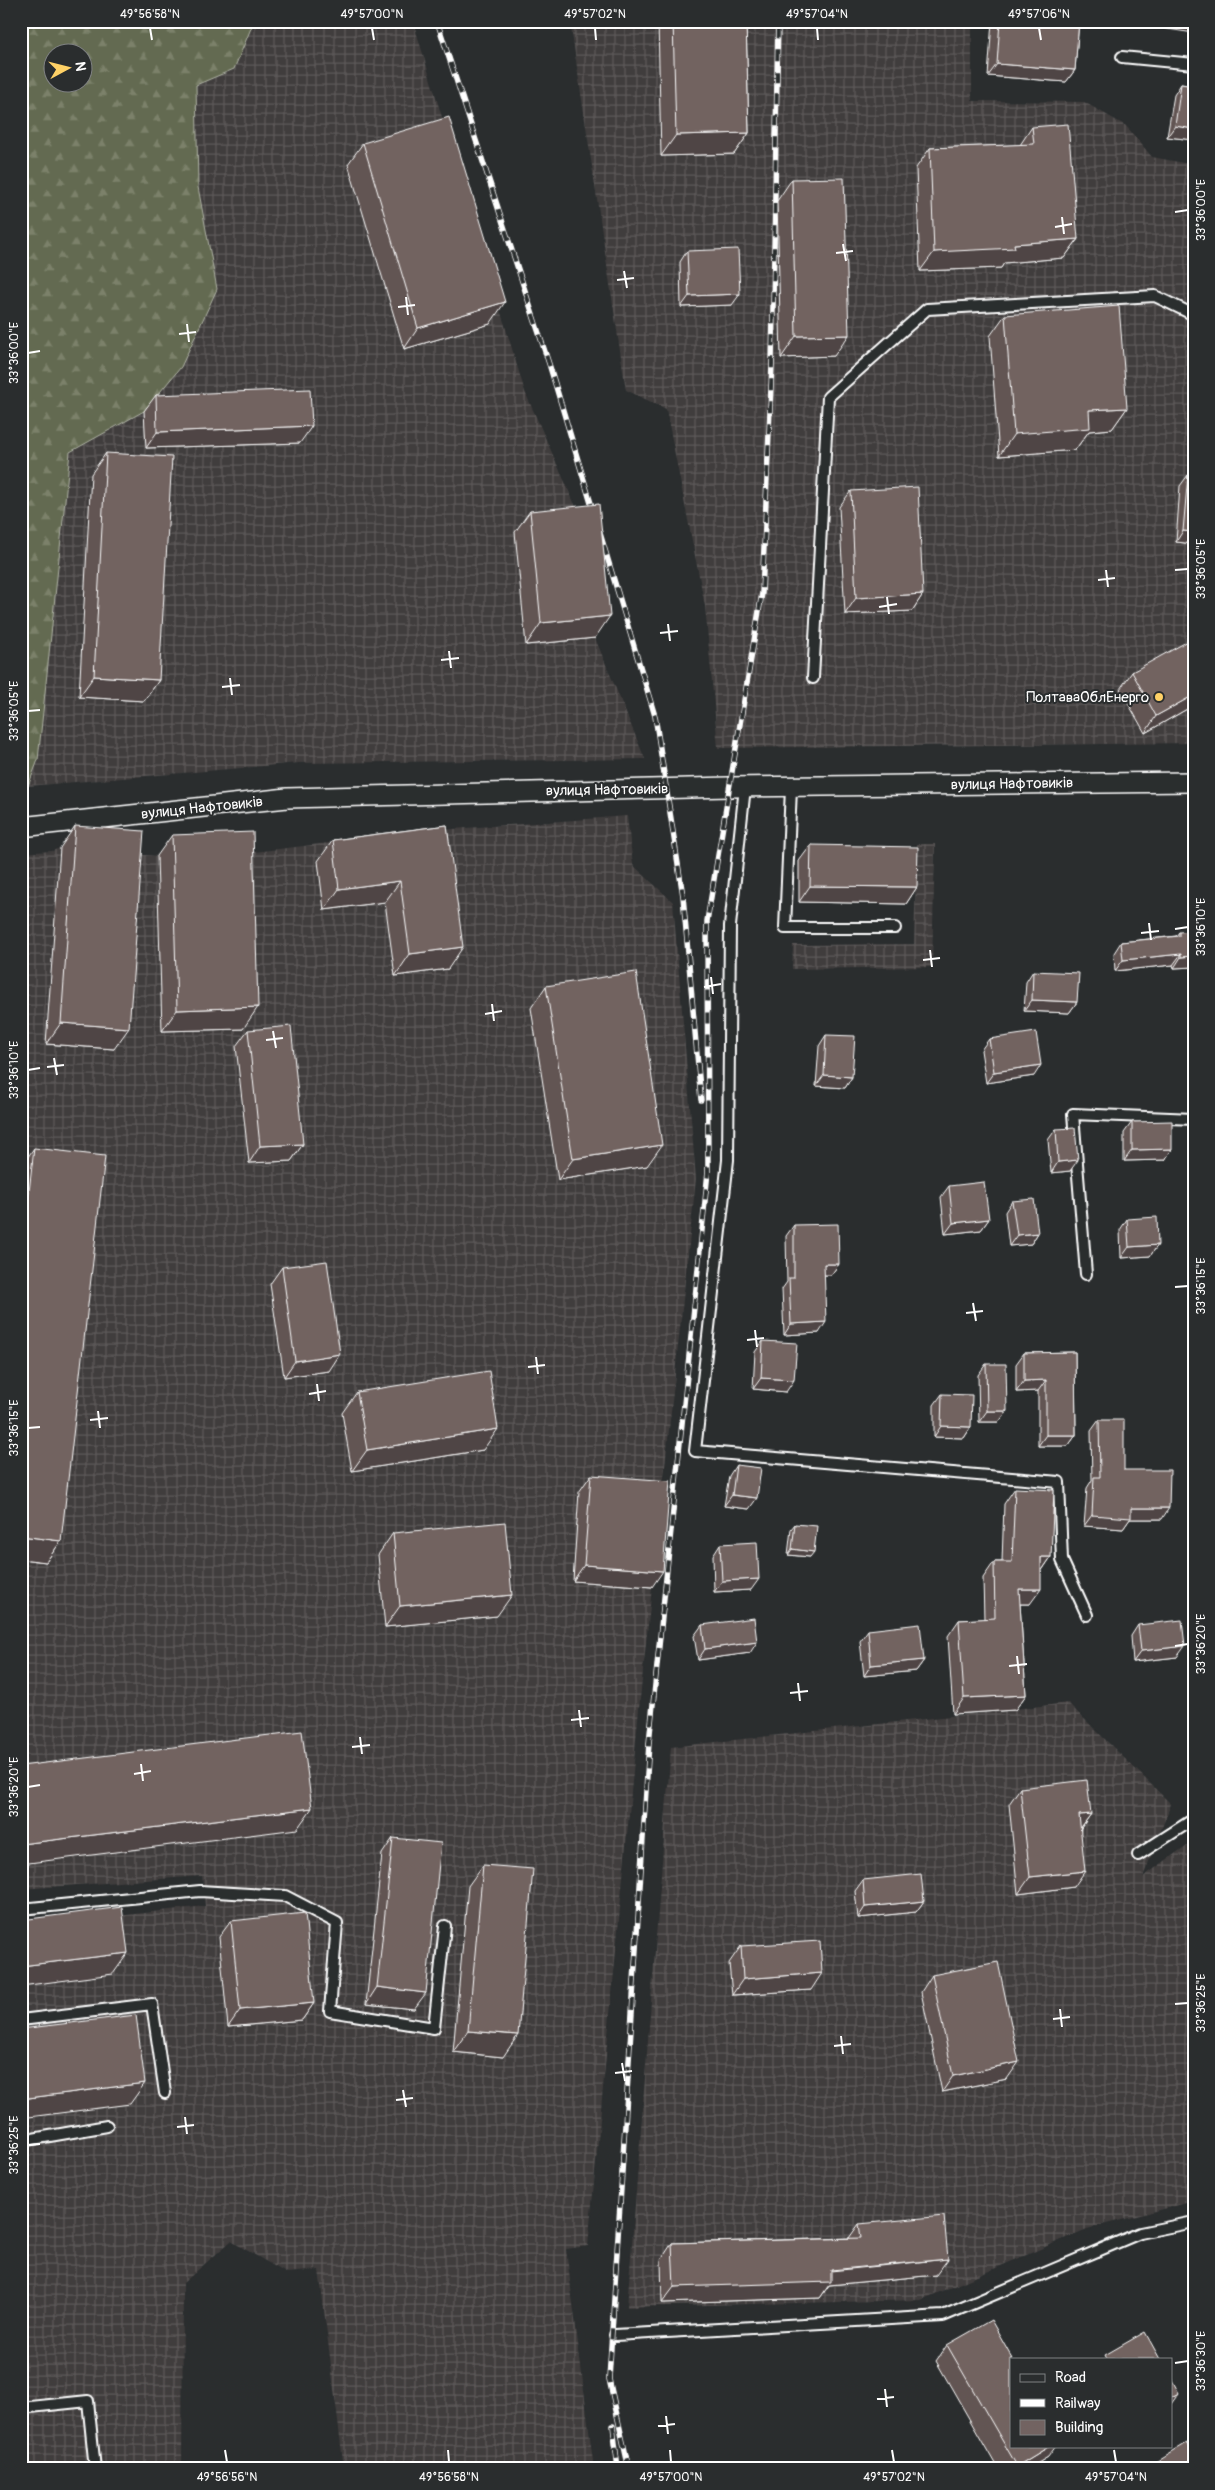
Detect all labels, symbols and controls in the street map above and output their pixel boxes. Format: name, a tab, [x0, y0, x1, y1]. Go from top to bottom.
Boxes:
text: 49°56'58"N	[120, 7, 180, 22]
text: 49°57'00"N	[340, 7, 404, 22]
text: 49°57'02"N	[564, 7, 626, 22]
text: 49°57'04"N	[786, 7, 848, 22]
text: 49°57'06"N	[1008, 7, 1070, 22]
north arrow	[42, 42, 92, 92]
text: N	[71, 61, 89, 72]
text: 33°36'00"E	[1194, 179, 1209, 241]
text: 33°36'00"E	[7, 322, 22, 384]
text: 33°36'05"E	[1194, 539, 1209, 599]
text: 33°36'05"E	[7, 681, 22, 741]
place label: ПолтаваОблЕнерго	[1026, 688, 1149, 707]
marker: ПолтаваОблЕнерго	[1153, 691, 1165, 703]
street label: вулиця Нафтовиків	[951, 773, 1073, 795]
street label: вулиця Нафтовиків	[546, 779, 668, 801]
street label: вулиця Нафтовиків	[140, 792, 264, 824]
text: 33°36'10"E	[1194, 898, 1209, 956]
text: 33°36'10"E	[7, 1041, 22, 1099]
text: 33°36'15"E	[1194, 1257, 1209, 1315]
text: 33°36'15"E	[7, 1399, 22, 1457]
text: 33°36'20"E	[1194, 1614, 1209, 1674]
text: 33°36'20"E	[7, 1757, 22, 1817]
text: 33°36'25"E	[1194, 1973, 1209, 2033]
text: 33°36'25"E	[7, 2115, 22, 2175]
text: 33°36'30"E	[1194, 2331, 1209, 2391]
legend	[1010, 2358, 1172, 2448]
text: Road	[1055, 2368, 1086, 2387]
text: Railway	[1055, 2394, 1101, 2413]
text: Building	[1055, 2418, 1103, 2437]
text: 49°56'56"N	[197, 2470, 257, 2485]
text: 49°56'58"N	[419, 2470, 479, 2485]
text: 49°57'00"N	[639, 2470, 703, 2485]
text: 49°57'02"N	[863, 2470, 925, 2485]
text: 49°57'04"N	[1085, 2470, 1147, 2485]

